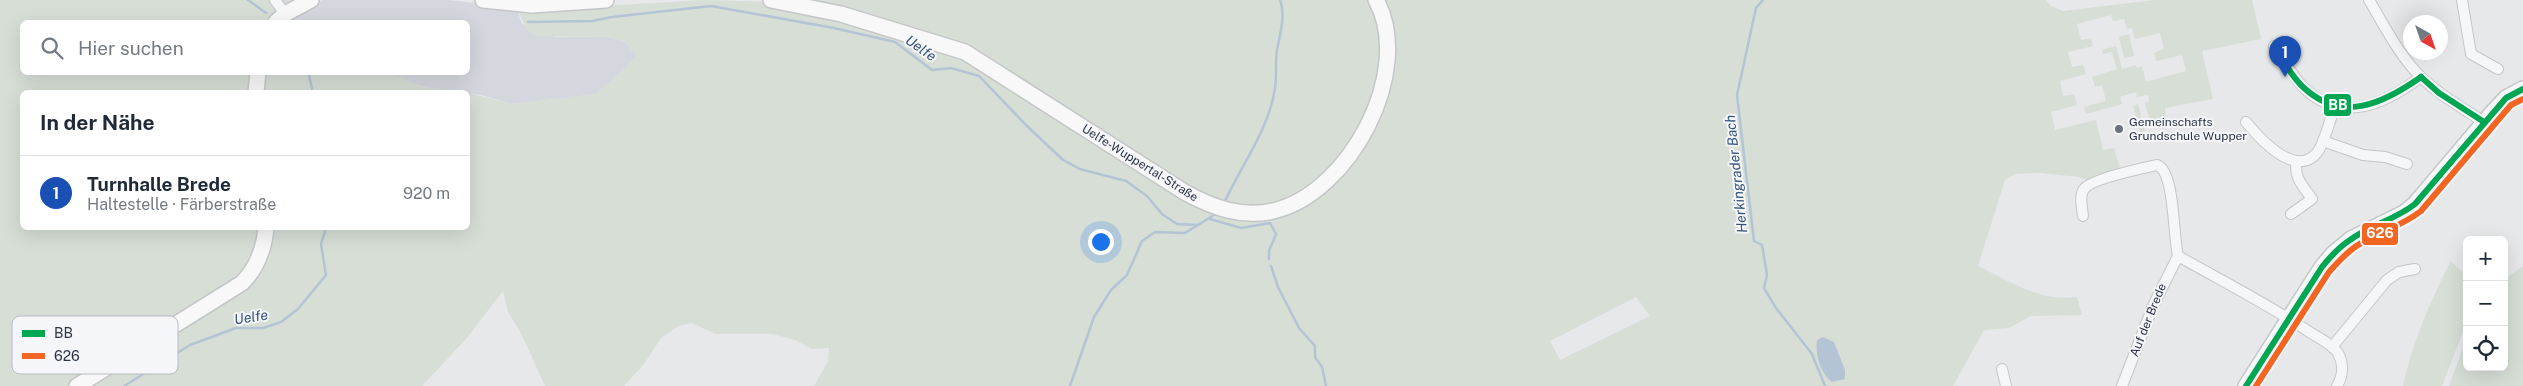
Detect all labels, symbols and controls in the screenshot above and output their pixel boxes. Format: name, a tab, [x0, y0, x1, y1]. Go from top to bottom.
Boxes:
north arrow	[2403, 15, 2448, 60]
search box	[20, 20, 470, 75]
water label: Uelfe	[903, 32, 940, 64]
icon: search	[38, 34, 66, 62]
pin: 1	[2269, 36, 2301, 77]
text: Hier suchen	[78, 37, 184, 59]
line badge: BB	[2323, 93, 2352, 117]
text: BB	[2328, 97, 2348, 113]
text: In der Nähe	[40, 110, 155, 135]
water label: Herkingrader Bach	[1722, 114, 1750, 234]
place label: Gemeinschafts Grundschule Wupper	[2129, 115, 2247, 143]
street label: Uelfe-Wuppertal-Straße	[1079, 121, 1201, 205]
marker: Gemeinschafts Grundschule Wupper	[2113, 123, 2125, 135]
text: Turnhalle Brede	[87, 173, 231, 195]
text: 1	[53, 184, 59, 203]
text: 920 m	[403, 184, 450, 203]
text: Haltestelle · Färberstraße	[87, 195, 276, 214]
line badge: 626	[2361, 222, 2399, 246]
text: 626	[2366, 225, 2394, 241]
your location	[1088, 229, 1114, 255]
map controls	[2463, 236, 2508, 371]
button: +	[2463, 236, 2508, 281]
street label: Auf der Brede	[2127, 281, 2169, 359]
button: −	[2463, 281, 2508, 326]
water label: Uelfe	[233, 306, 269, 328]
legend	[12, 316, 178, 374]
text: BB	[54, 325, 73, 341]
button: locate	[2463, 326, 2508, 371]
text: 626	[54, 348, 80, 364]

